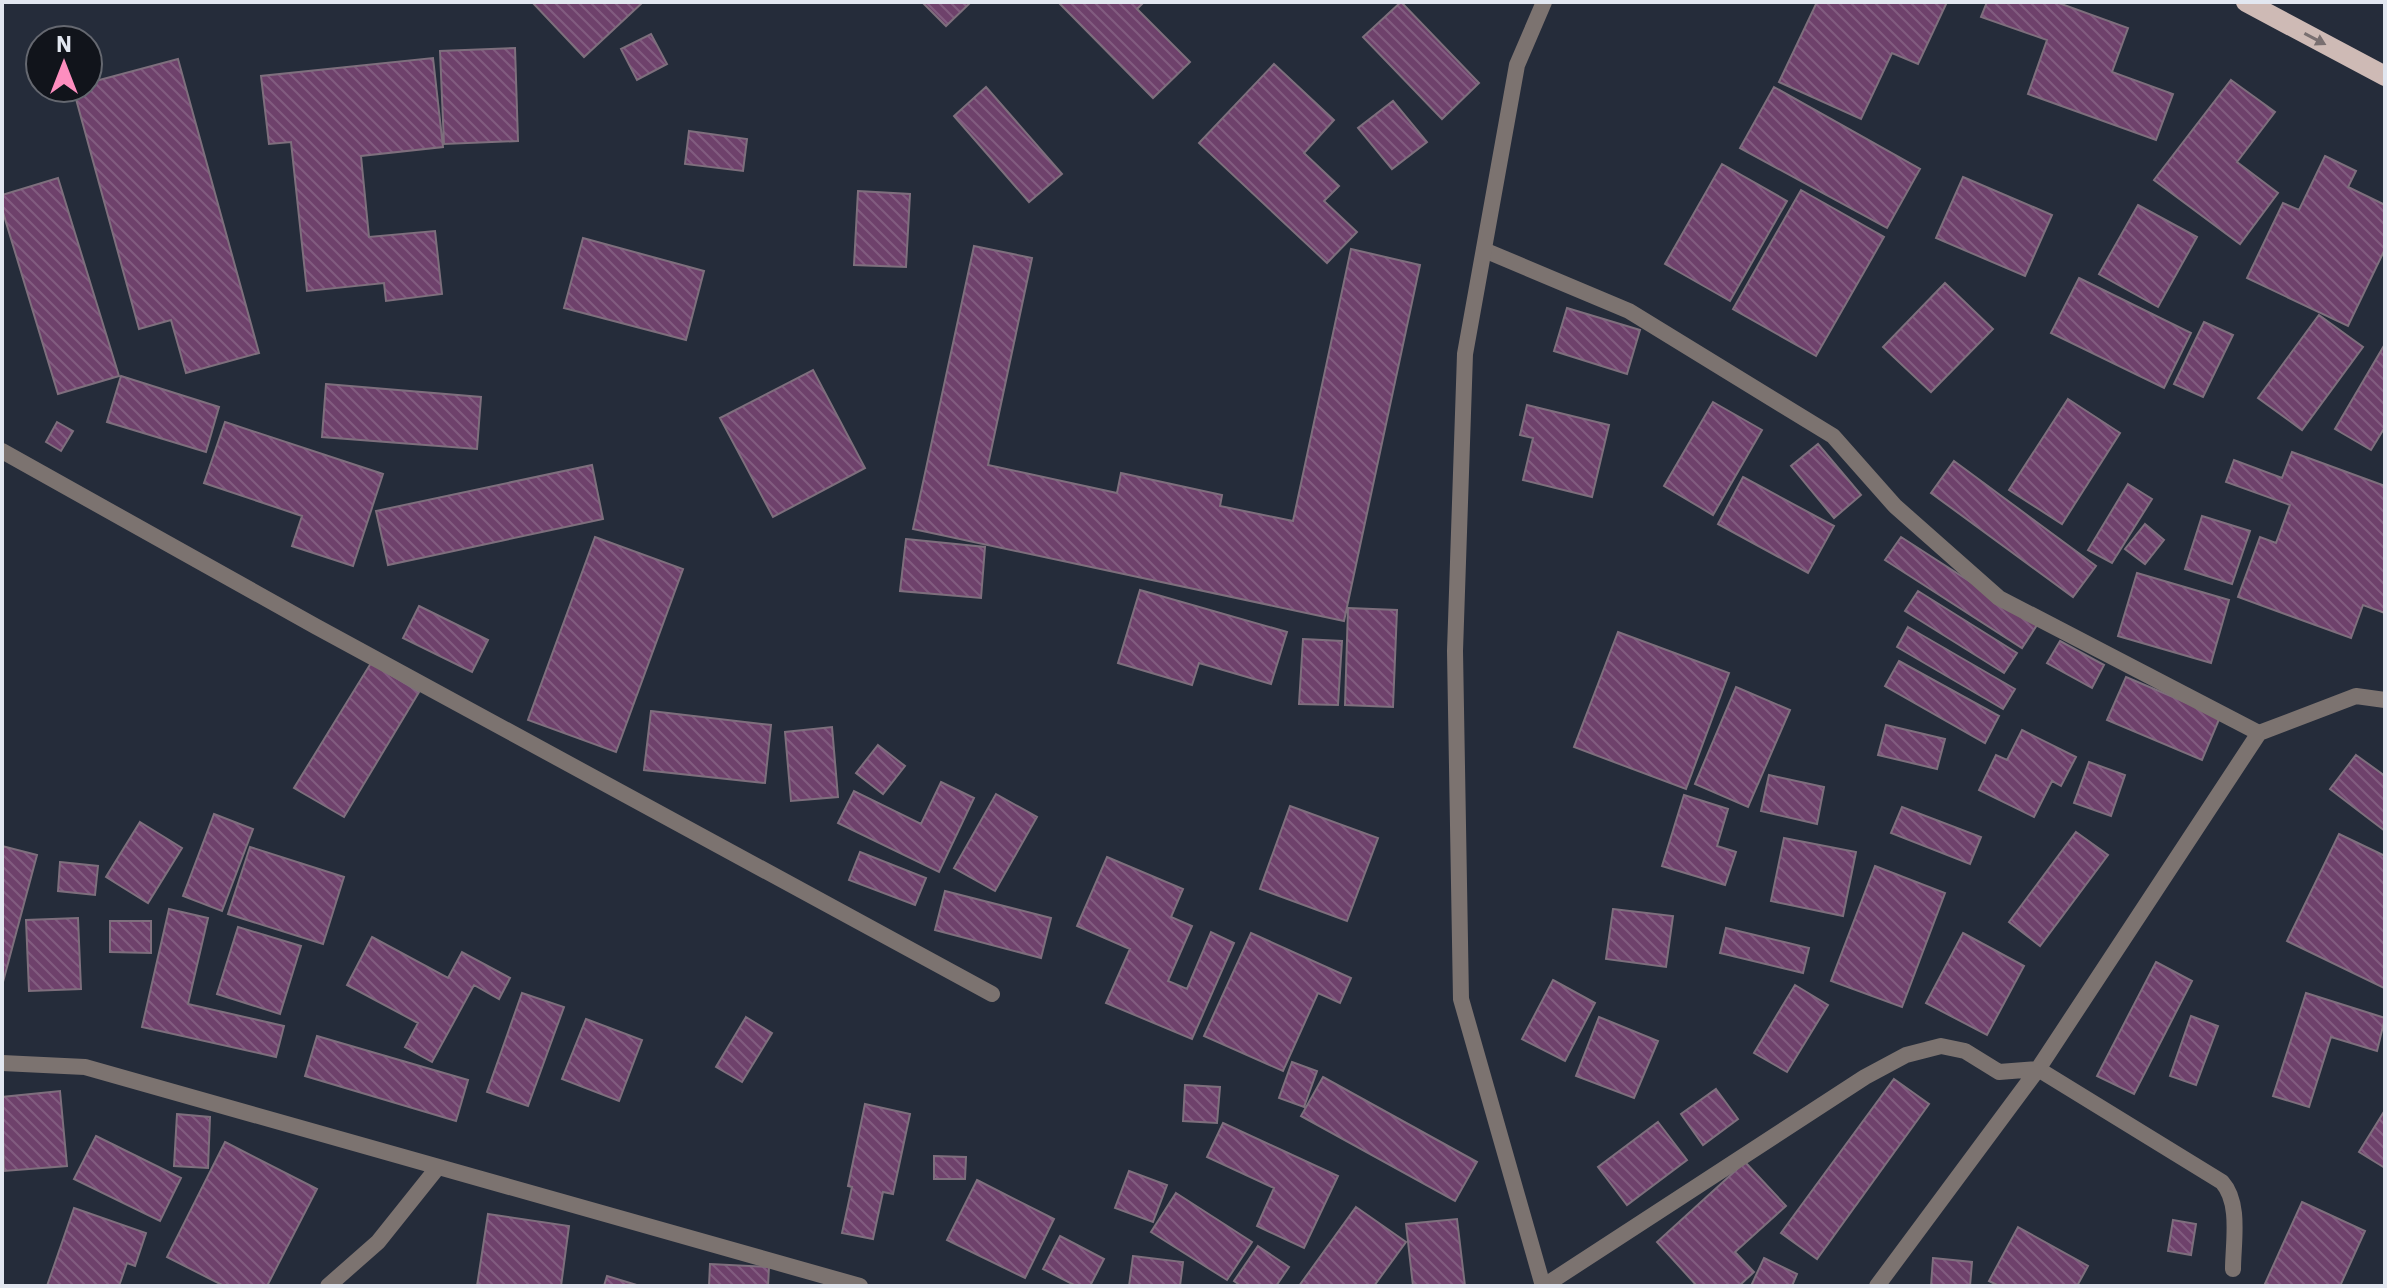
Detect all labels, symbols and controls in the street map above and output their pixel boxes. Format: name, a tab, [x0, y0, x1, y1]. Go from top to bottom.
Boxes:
north arrow	[24, 24, 104, 104]
text: N	[56, 29, 72, 58]
one-way arrow	[2303, 32, 2326, 45]

